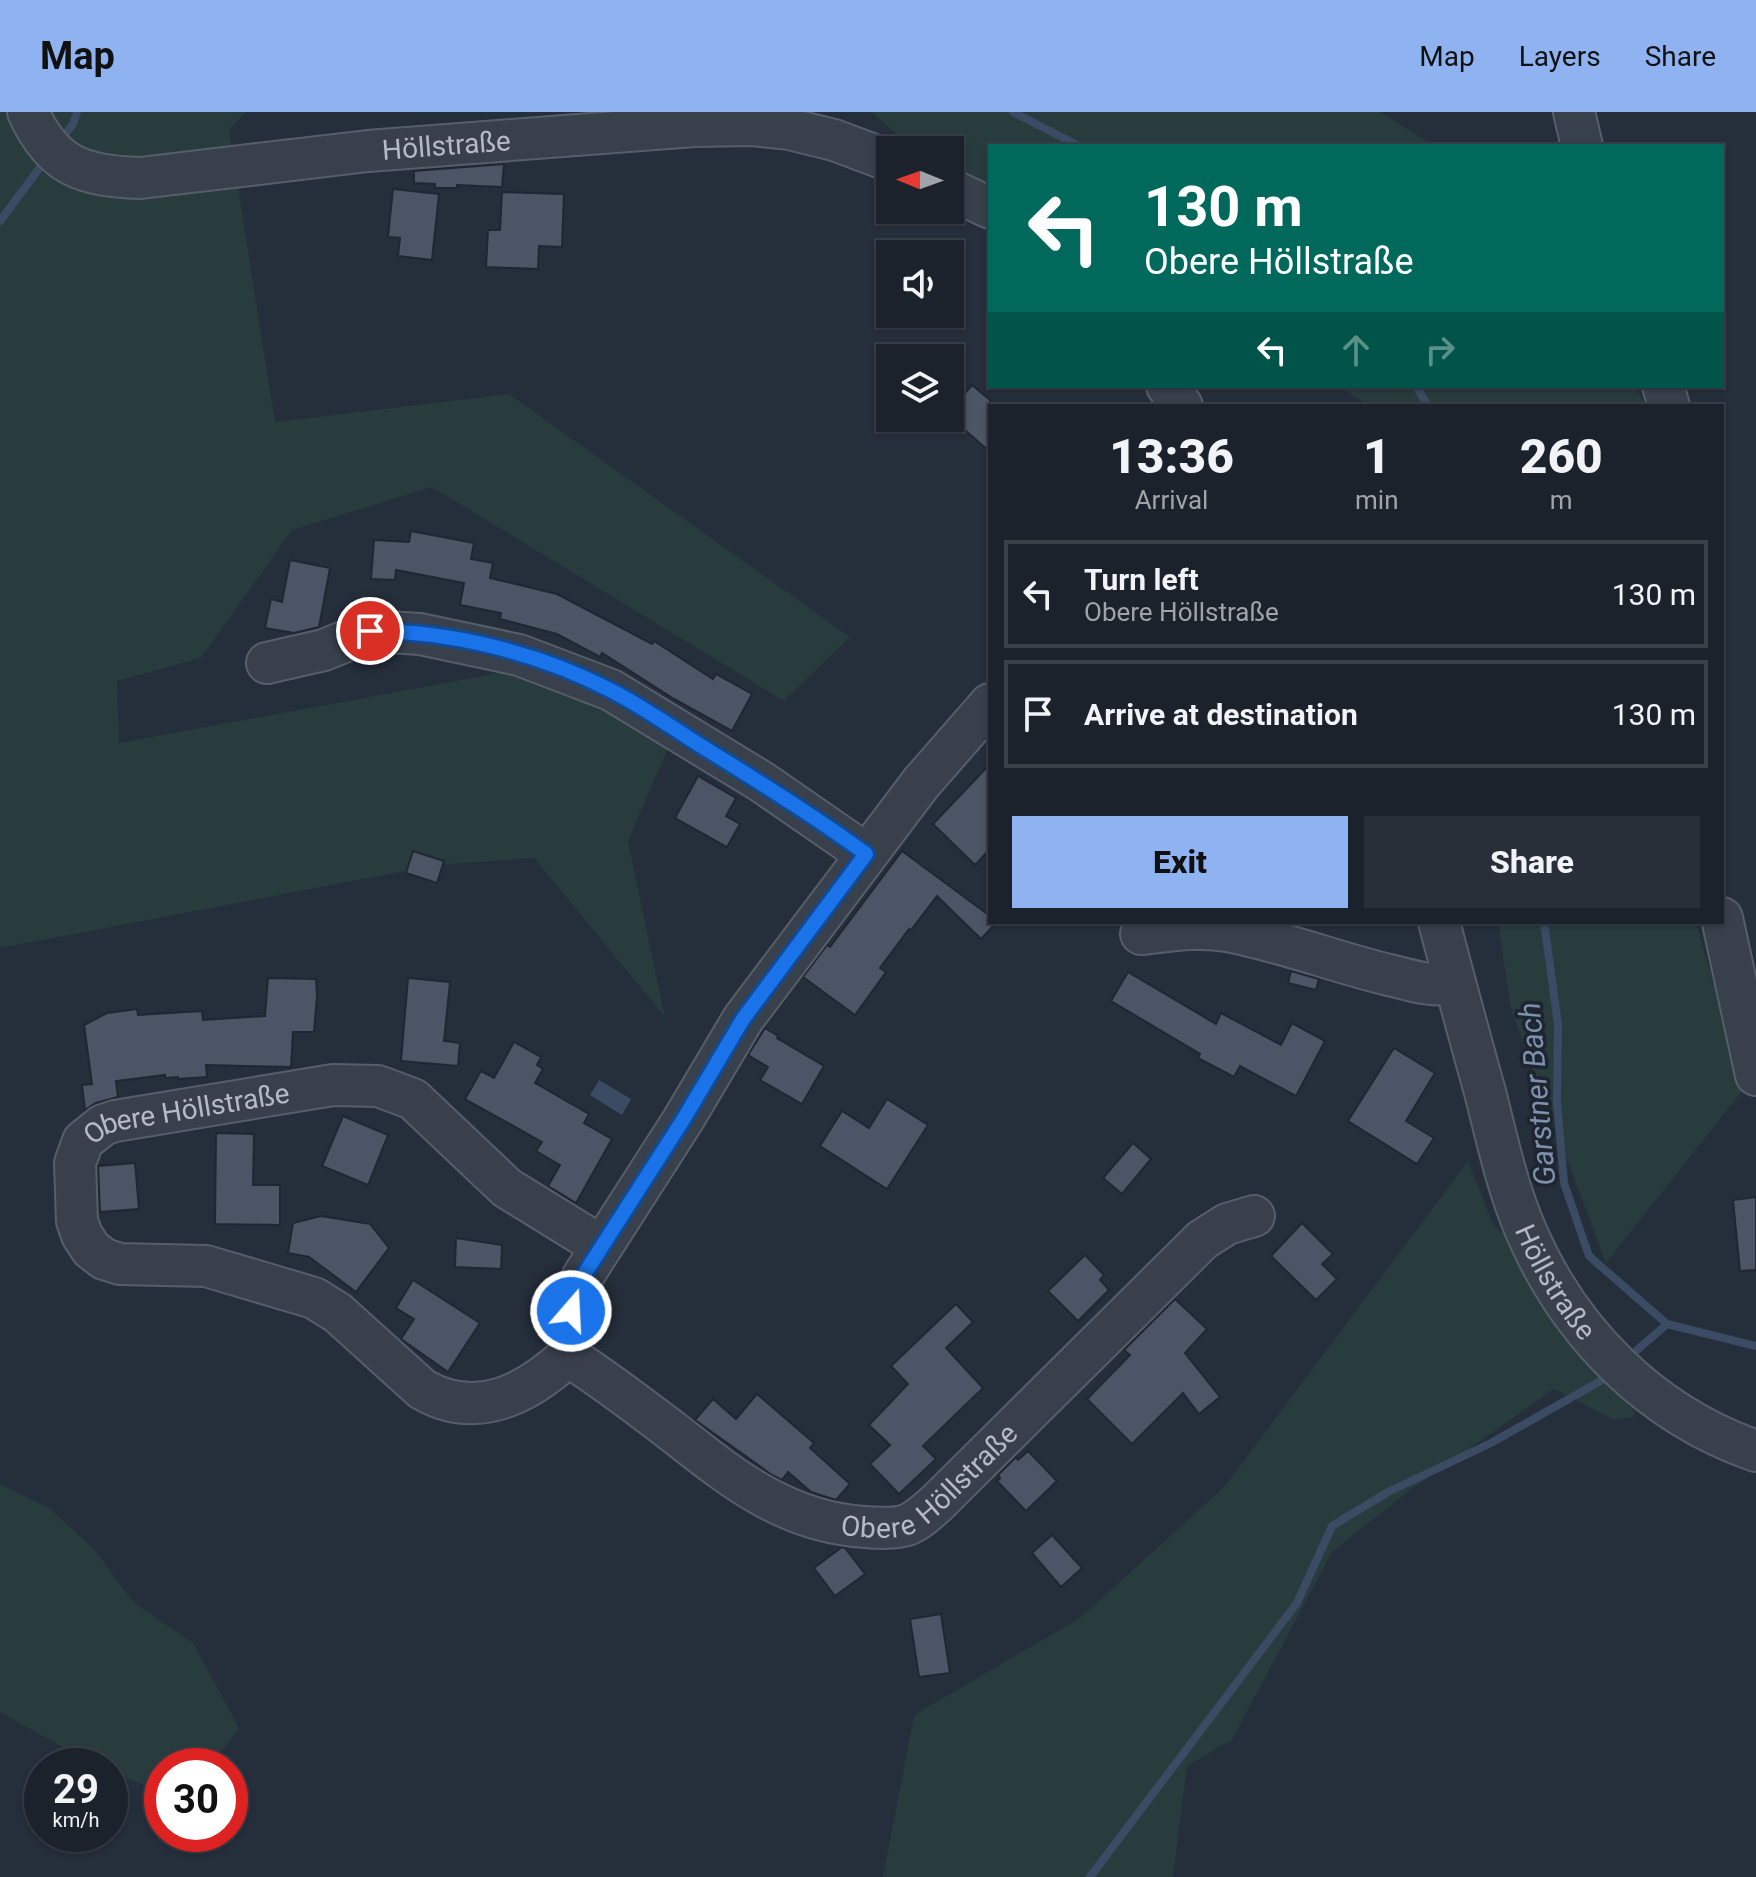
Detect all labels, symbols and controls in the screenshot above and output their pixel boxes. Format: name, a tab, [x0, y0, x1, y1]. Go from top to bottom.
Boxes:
text: Map	[40, 34, 115, 78]
text: Map	[1419, 40, 1475, 73]
text: Layers	[1519, 40, 1601, 73]
text: Share	[1645, 40, 1716, 73]
street label: Höllstraße	[381, 124, 512, 166]
north arrow	[876, 136, 964, 224]
map controls	[876, 136, 964, 432]
text: 130 m	[1144, 174, 1303, 240]
icon: left	[1012, 176, 1116, 280]
button: sound	[876, 240, 964, 328]
text: Obere Höllstraße	[1144, 241, 1414, 283]
icon: left	[1250, 328, 1294, 372]
icon: ahead	[1334, 328, 1378, 372]
icon: right	[1418, 328, 1462, 372]
button: layers	[876, 344, 964, 432]
text: 13:36	[1109, 428, 1234, 485]
text: 1	[1363, 428, 1391, 485]
text: 260	[1520, 428, 1603, 485]
text: Arrival	[1135, 485, 1208, 515]
text: min	[1355, 485, 1399, 515]
text: m	[1550, 485, 1573, 515]
text: Turn left	[1084, 562, 1199, 597]
icon: left	[1016, 572, 1060, 616]
text: 130 m	[1612, 577, 1696, 612]
pin	[336, 597, 404, 665]
text: Obere Höllstraße	[1084, 597, 1279, 627]
icon: arrive	[348, 609, 392, 653]
icon: arrive	[1016, 692, 1060, 736]
text: Arrive at destination	[1084, 697, 1358, 732]
text: 130 m	[1612, 697, 1696, 732]
button: Exit	[1012, 816, 1348, 908]
button: Share	[1364, 816, 1700, 908]
water label: Garstner Bach	[1512, 1001, 1562, 1187]
street label: Obere Höllstraße	[76, 1076, 292, 1151]
street label: Höllstraße	[1509, 1219, 1603, 1346]
position arrow	[529, 1269, 613, 1353]
street label: Obere Höllstraße	[839, 1416, 1024, 1544]
speed limit sign: 30	[144, 1748, 248, 1852]
text: 29	[53, 1766, 99, 1813]
text: km/h	[53, 1808, 99, 1832]

